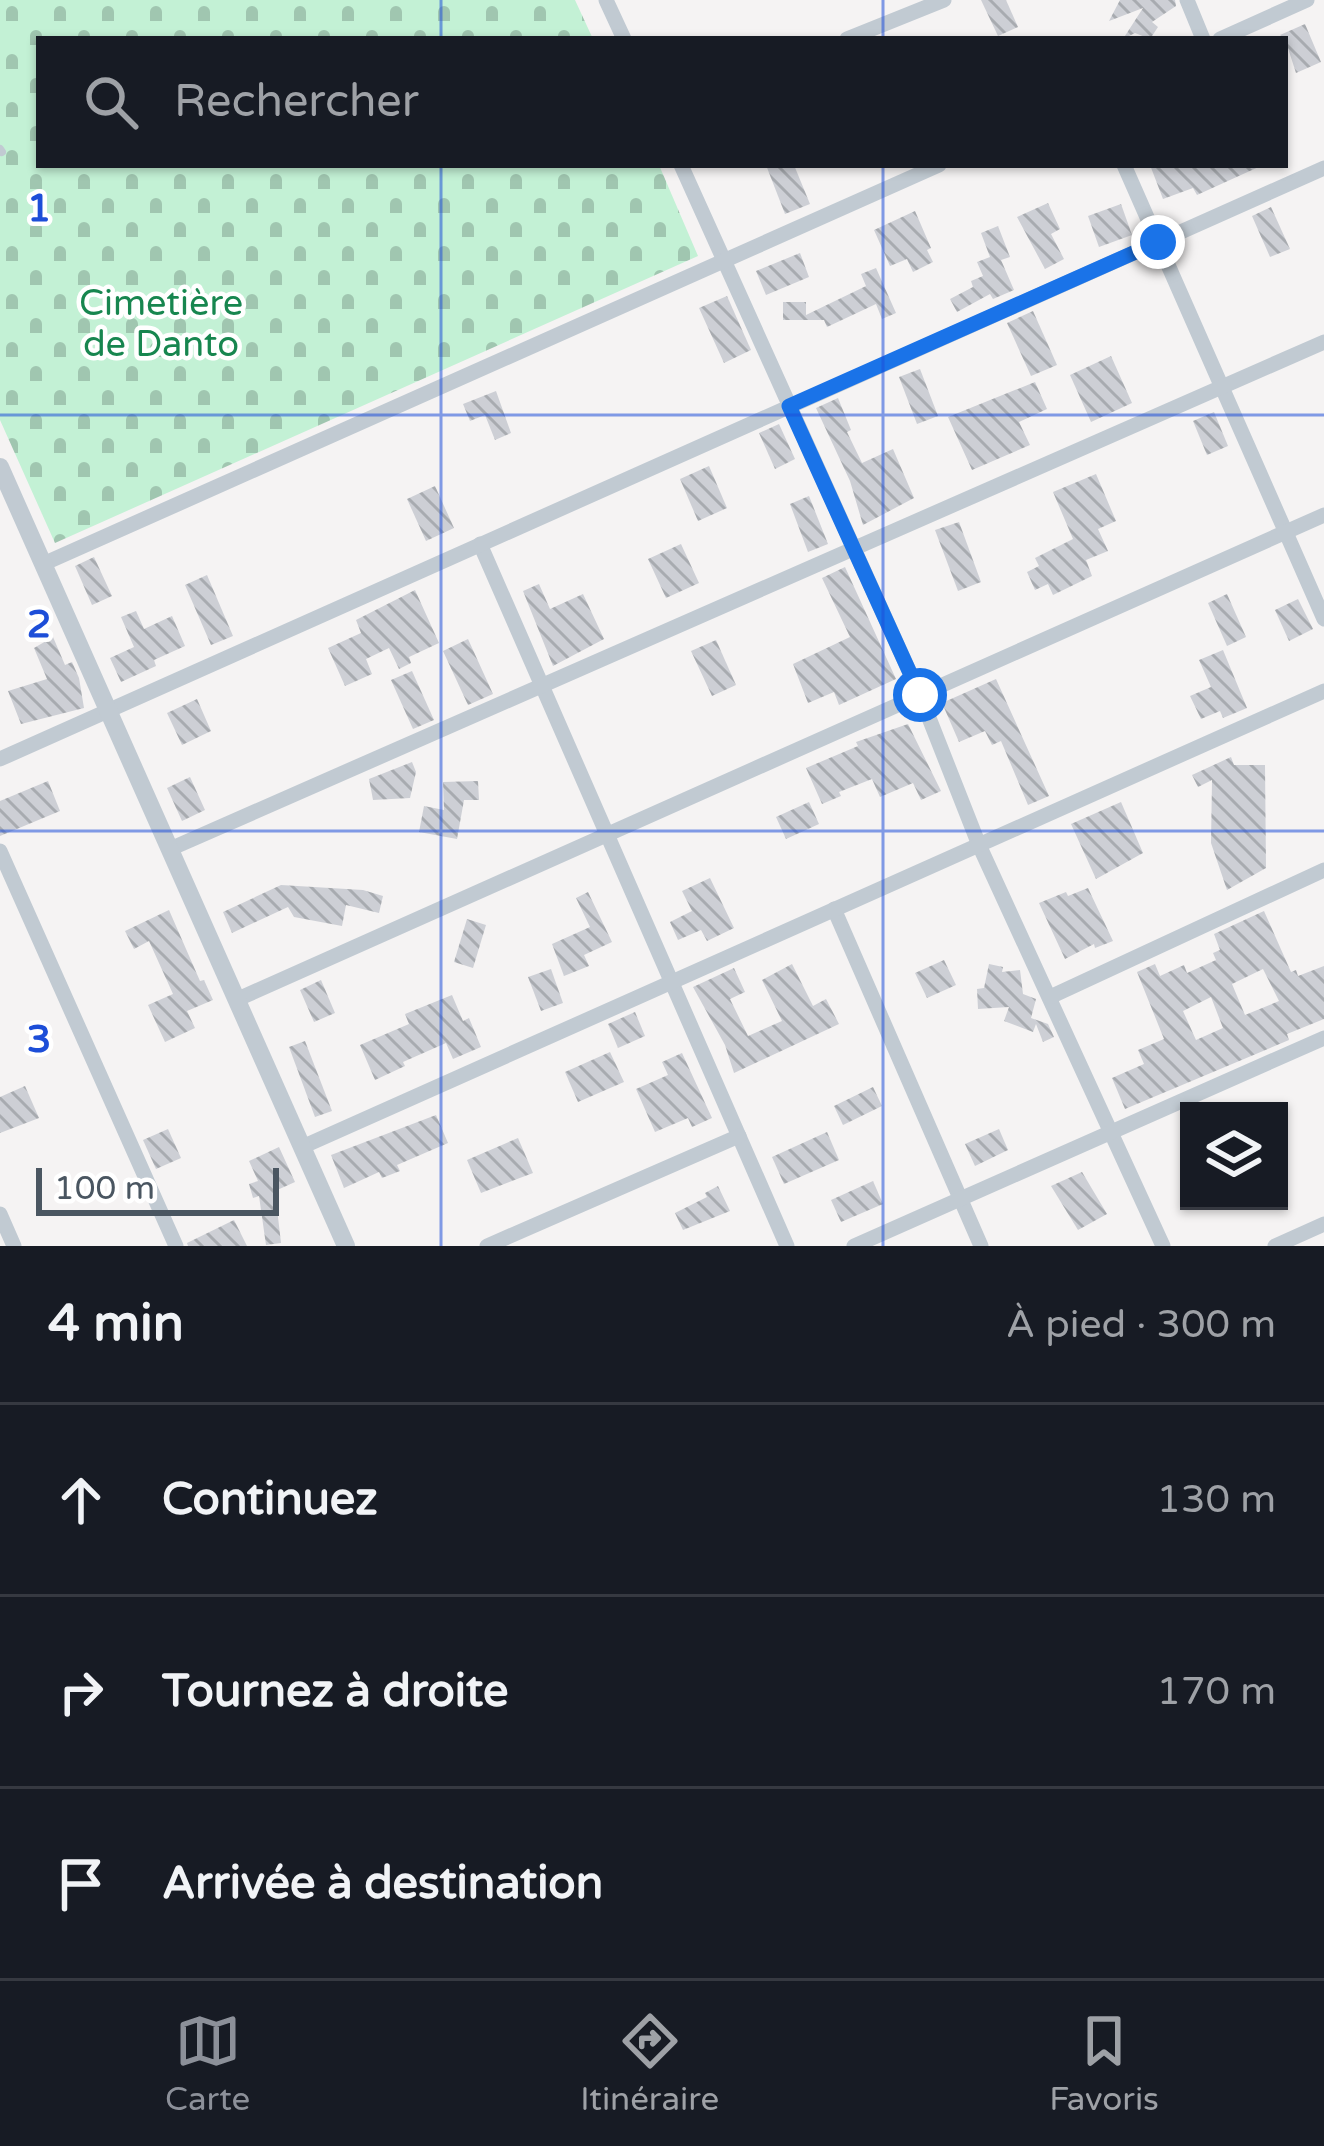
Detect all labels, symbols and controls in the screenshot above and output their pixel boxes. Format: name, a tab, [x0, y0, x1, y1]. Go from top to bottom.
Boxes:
search box	[36, 36, 1288, 168]
icon: search	[78, 69, 144, 135]
text: Rechercher	[174, 75, 419, 129]
text: 1	[27, 185, 51, 232]
route end	[1131, 215, 1185, 269]
park label: Cimetière de Danto	[79, 282, 243, 366]
text: 2	[27, 601, 51, 648]
route start	[893, 668, 947, 722]
text: 3	[27, 1016, 51, 1063]
map controls	[1180, 1102, 1288, 1210]
button: layers	[1180, 1102, 1288, 1210]
scale bar	[36, 1162, 279, 1215]
text: 100 m	[54, 1169, 155, 1208]
text: 4 min	[48, 1293, 184, 1355]
text: À pied · 300 m	[1006, 1301, 1276, 1348]
icon: ahead	[48, 1467, 114, 1533]
text: Continuez	[162, 1473, 378, 1527]
text: 130 m	[1157, 1476, 1276, 1523]
icon: right	[48, 1659, 114, 1725]
text: Tournez à droite	[162, 1665, 508, 1719]
text: 170 m	[1157, 1668, 1276, 1715]
icon: arrive	[48, 1851, 114, 1917]
text: Arrivée à destination	[162, 1857, 603, 1911]
tab: Carte	[165, 2008, 250, 2119]
tab: Itinéraire	[580, 2008, 719, 2119]
tab: Favoris	[1049, 2008, 1159, 2119]

